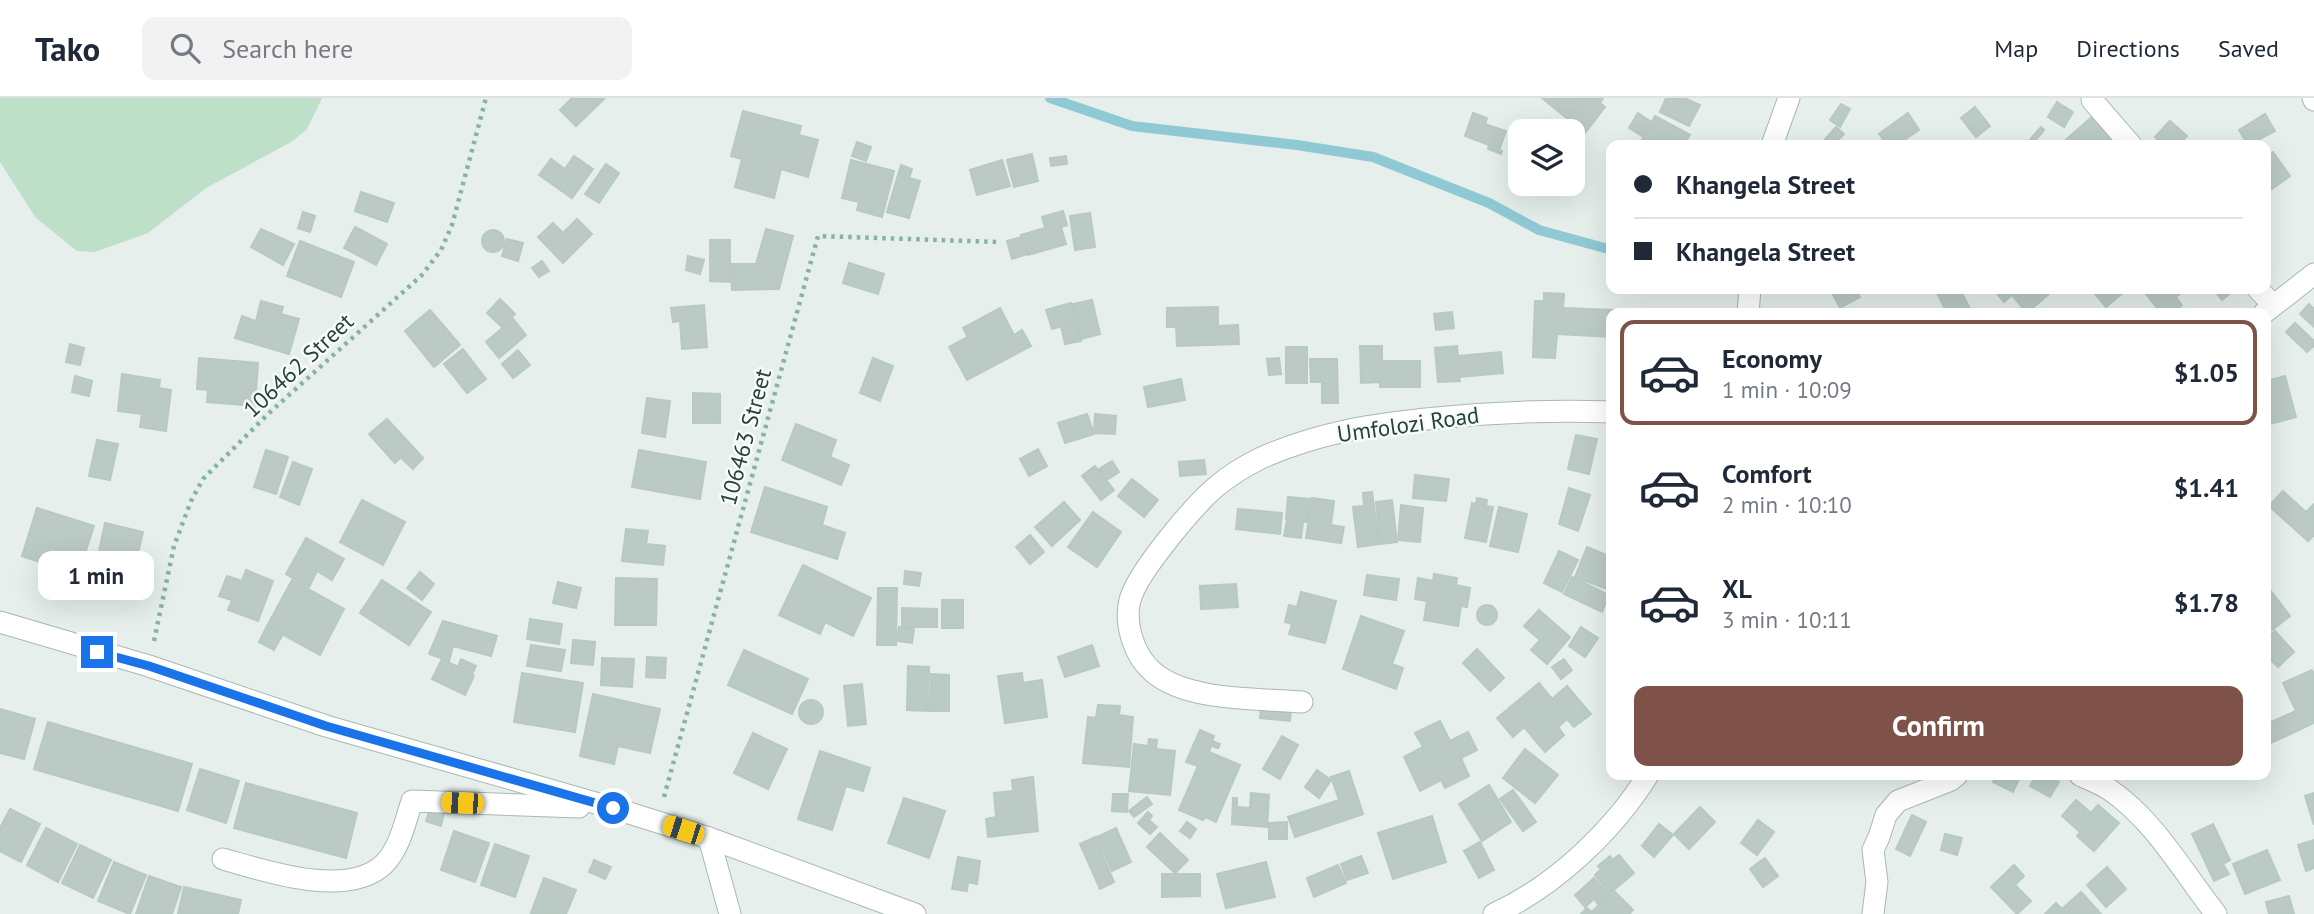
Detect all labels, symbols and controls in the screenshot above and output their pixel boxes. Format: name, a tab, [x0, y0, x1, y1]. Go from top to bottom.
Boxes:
search box	[142, 17, 632, 80]
text: Tako	[35, 27, 100, 70]
icon: search	[166, 29, 204, 67]
text: Search here	[222, 32, 353, 65]
text: Map	[1994, 33, 2038, 64]
text: Directions	[2076, 33, 2180, 64]
text: Saved	[2218, 33, 2279, 64]
map controls	[1508, 119, 1585, 196]
button: layers	[1508, 119, 1585, 196]
text: Khangela Street	[1676, 168, 1855, 201]
text: Khangela Street	[1676, 235, 1855, 268]
street label: 106462 Street	[237, 306, 359, 423]
icon: car	[1638, 341, 1701, 404]
text: Economy	[1722, 342, 1822, 375]
text: $1.05	[2174, 356, 2239, 389]
street label: 106463 Street	[713, 365, 777, 508]
text: 1 min · 10:09	[1722, 375, 1852, 404]
street label: Umfolozi Road	[1335, 400, 1481, 448]
icon: car	[1638, 456, 1701, 519]
text: Comfort	[1722, 457, 1812, 490]
text: $1.41	[2174, 471, 2239, 504]
text: 2 min · 10:10	[1722, 490, 1852, 519]
callout: 1 min	[39, 550, 155, 600]
text: 1 min	[68, 561, 124, 590]
icon: car	[1638, 571, 1701, 634]
text: XL	[1722, 572, 1752, 605]
text: $1.78	[2174, 586, 2239, 619]
text: 3 min · 10:11	[1722, 605, 1852, 634]
route end	[81, 636, 113, 668]
button: Confirm	[1634, 686, 2243, 766]
car	[441, 792, 484, 814]
route start	[597, 792, 629, 824]
car	[660, 814, 707, 846]

